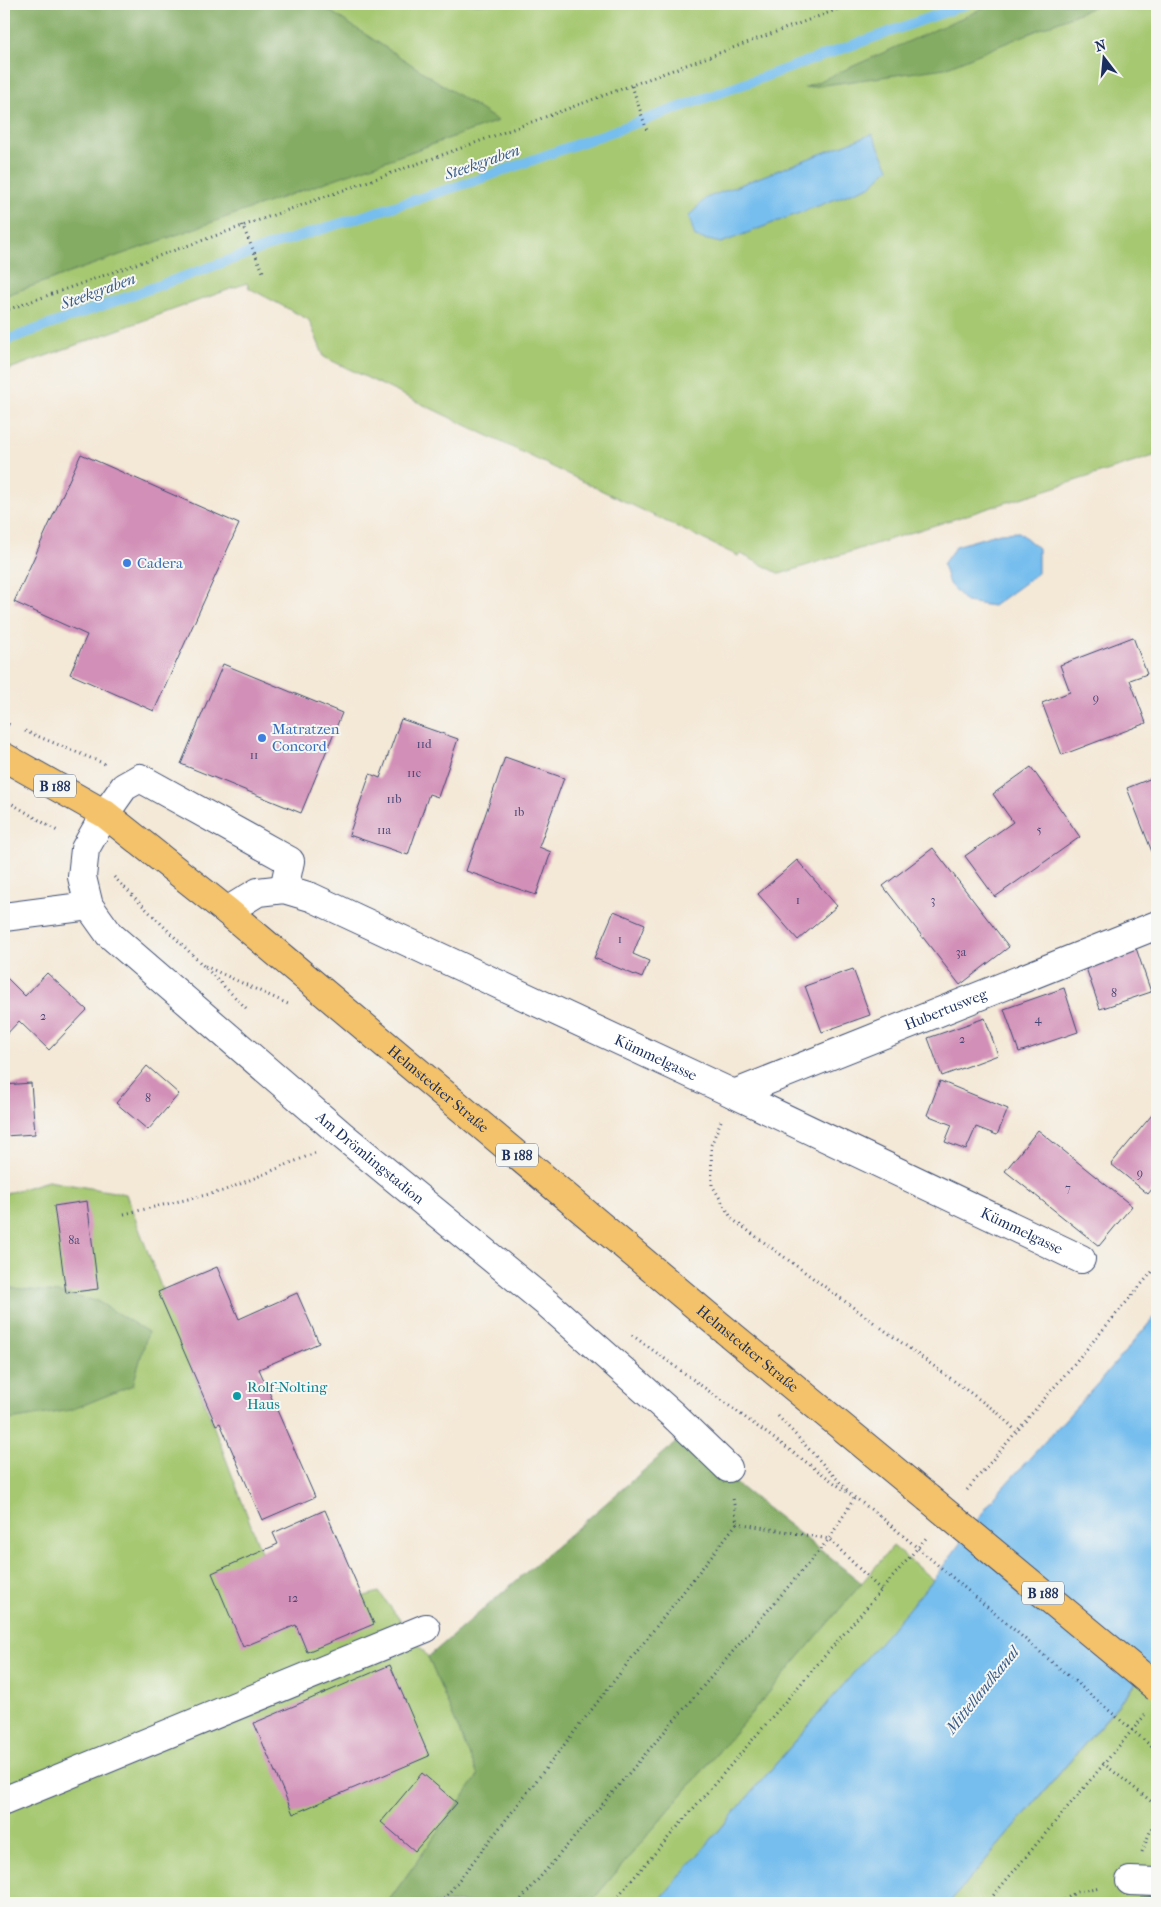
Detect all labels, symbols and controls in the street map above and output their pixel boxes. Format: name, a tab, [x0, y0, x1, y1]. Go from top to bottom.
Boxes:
north arrow	[1078, 32, 1128, 82]
text: N	[1093, 36, 1108, 56]
water label: Steekgraben	[441, 140, 522, 184]
water label: Steekgraben	[57, 269, 138, 314]
place label: Cadera	[137, 554, 184, 572]
marker: Cadera	[121, 557, 133, 569]
house number: 9	[1093, 691, 1099, 705]
place label: Matratzen Concord	[272, 720, 340, 755]
marker: Matratzen Concord	[256, 732, 268, 744]
house number: 11d	[416, 737, 432, 751]
house number: 11	[250, 748, 258, 762]
house number: 11c	[407, 766, 421, 780]
road number: B 188	[34, 774, 76, 798]
house number: 11b	[387, 792, 401, 806]
house number: 1b	[514, 805, 524, 819]
house number: 11a	[377, 823, 392, 837]
house number: 5	[1036, 823, 1042, 837]
house number: 1	[796, 893, 800, 907]
house number: 3	[931, 893, 936, 907]
house number: 1	[618, 932, 622, 946]
house number: 3a	[956, 945, 967, 959]
street label: Hubertusweg	[902, 984, 991, 1034]
house number: 8	[1111, 986, 1117, 1000]
house number: 2	[40, 1009, 46, 1023]
house number: 4	[1034, 1012, 1042, 1026]
street label: Kümmelgasse	[612, 1031, 700, 1085]
house number: 2	[959, 1032, 965, 1046]
street label: Helmstedter Straße	[384, 1041, 493, 1137]
house number: 8	[145, 1091, 151, 1105]
street label: Am Drömlingstadion	[312, 1107, 428, 1208]
road number: B 188	[496, 1144, 538, 1166]
house number: 9	[1137, 1166, 1143, 1180]
house number: 7	[1065, 1181, 1071, 1195]
street label: Kümmelgasse	[978, 1204, 1066, 1258]
house number: 8a	[68, 1233, 80, 1247]
street label: Helmstedter Straße	[693, 1301, 803, 1396]
place label: Rolf-Nolting Haus	[247, 1378, 328, 1413]
marker: Rolf-Nolting Haus	[231, 1390, 243, 1402]
road number: B 188	[1022, 1582, 1064, 1605]
house number: 12	[288, 1591, 298, 1605]
water label: Mittellandkanal	[941, 1641, 1024, 1738]

